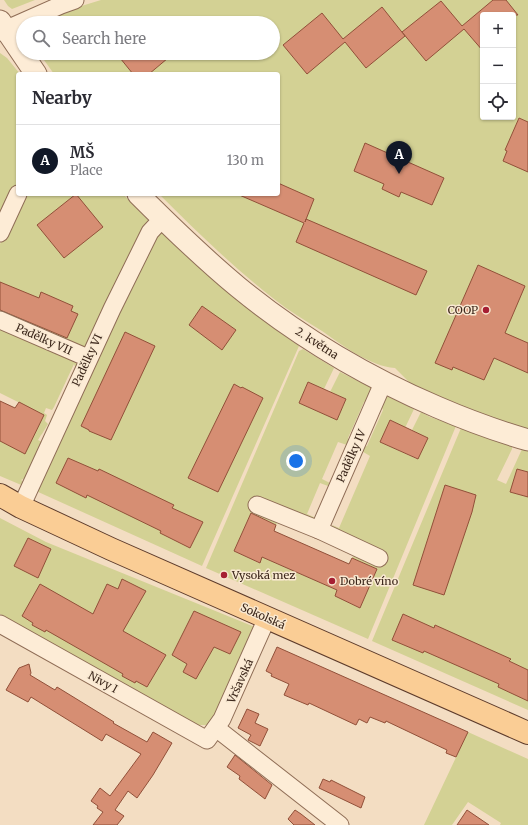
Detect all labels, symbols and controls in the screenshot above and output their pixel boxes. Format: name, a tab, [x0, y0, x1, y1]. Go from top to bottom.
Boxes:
map controls	[480, 12, 516, 120]
button: +	[480, 12, 516, 48]
search box	[16, 16, 280, 60]
icon: search	[30, 27, 52, 49]
text: Search here	[62, 29, 146, 48]
button: −	[480, 48, 516, 84]
button: locate	[480, 84, 516, 120]
text: Nearby	[32, 87, 92, 109]
pin: A	[386, 141, 412, 174]
text: MŠ	[70, 143, 94, 162]
text: A	[40, 152, 50, 169]
text: 130 m	[227, 152, 264, 169]
text: Place	[70, 162, 103, 179]
place label: COOP	[448, 303, 478, 317]
marker: COOP	[481, 305, 491, 315]
street label: Padělky VII	[14, 320, 74, 358]
street label: 2. května	[293, 324, 341, 362]
street label: Padělky VI	[69, 332, 105, 388]
street label: Padělky IV	[333, 427, 369, 485]
your location	[286, 451, 306, 471]
place label: Vysoká mez	[231, 568, 295, 582]
marker: Vysoká mez	[219, 570, 229, 580]
place label: Dobré víno	[340, 574, 399, 588]
marker: Dobré víno	[327, 576, 337, 586]
street label: Sokolská	[238, 600, 288, 632]
street label: Vršavská	[224, 656, 256, 706]
street label: Nivy I	[86, 668, 120, 696]

